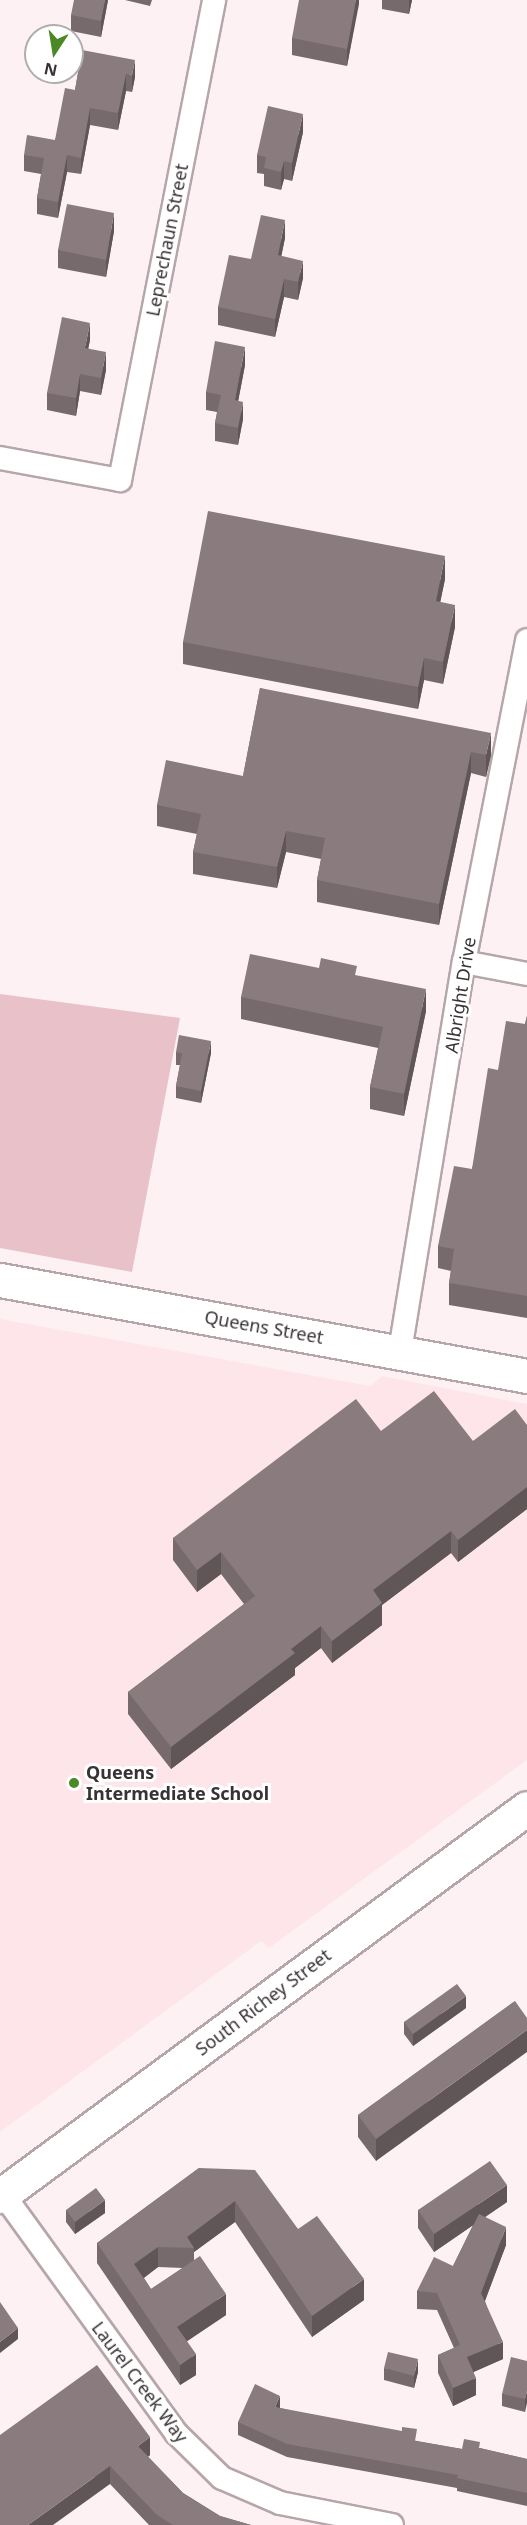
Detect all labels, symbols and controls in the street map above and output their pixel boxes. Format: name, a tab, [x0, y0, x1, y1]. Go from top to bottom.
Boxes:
north arrow	[24, 24, 84, 84]
text: N	[42, 58, 59, 82]
street label: Leprechaun Street	[142, 162, 192, 318]
street label: Albright Drive	[440, 935, 480, 1055]
street label: Queens Street	[203, 1306, 325, 1348]
place label: Queens Intermediate School	[86, 1762, 269, 1804]
marker: Queens Intermediate School	[67, 1776, 81, 1790]
street label: South Richey Street	[191, 1944, 335, 2060]
street label: Laurel Creek Way	[87, 2317, 193, 2447]

